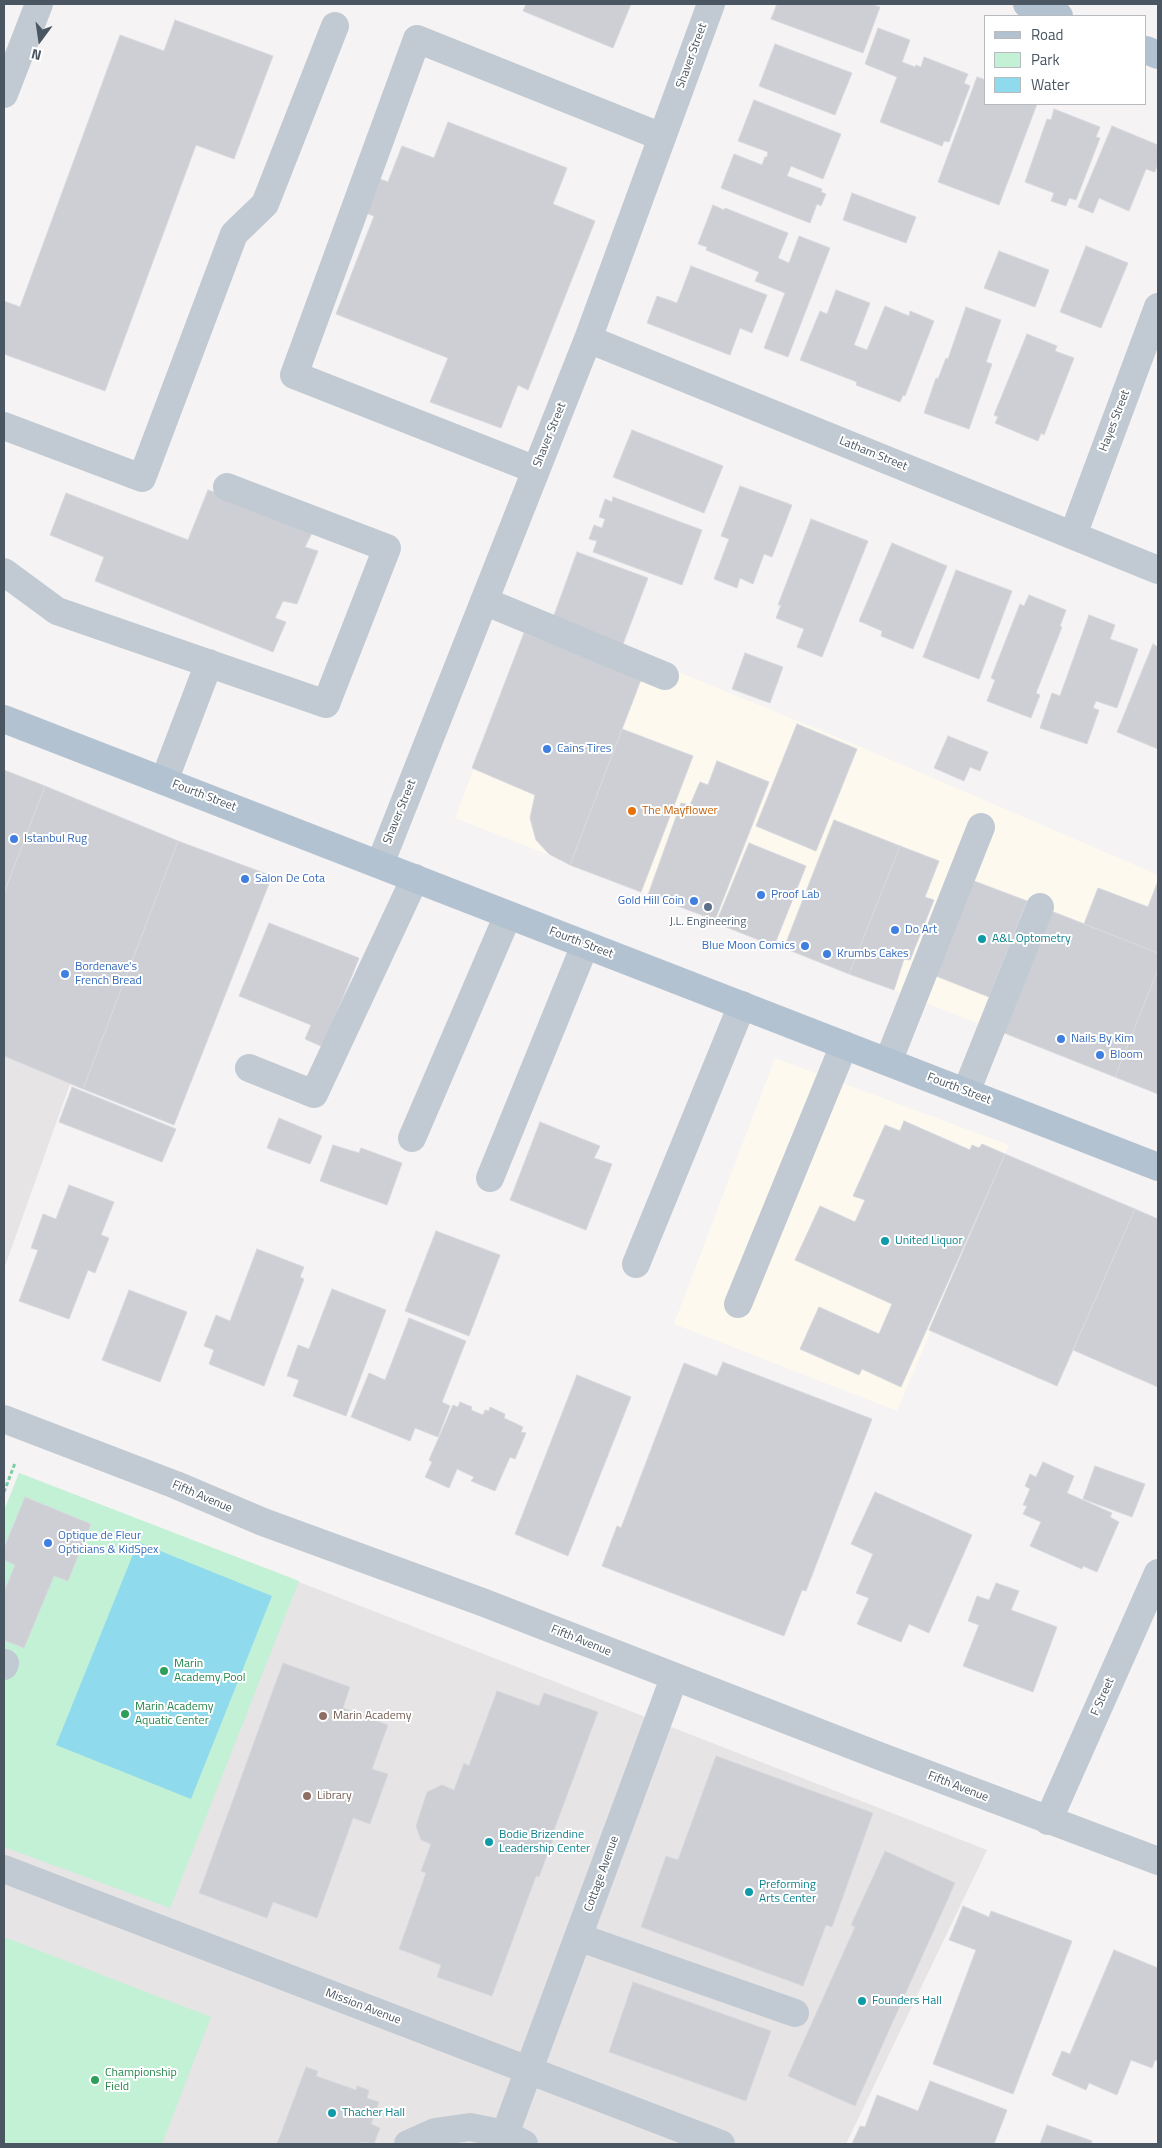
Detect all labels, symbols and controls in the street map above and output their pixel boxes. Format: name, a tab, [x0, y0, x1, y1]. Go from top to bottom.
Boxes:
north arrow	[15, 15, 65, 65]
legend	[984, 15, 1147, 105]
street label: Shaver Street	[674, 21, 710, 91]
text: Road	[1031, 23, 1063, 46]
text: N	[29, 44, 44, 66]
text: Park	[1031, 48, 1060, 71]
text: Water	[1031, 73, 1070, 96]
street label: Hayes Street	[1097, 388, 1133, 454]
street label: Shaver Street	[531, 401, 569, 469]
street label: Latham Street	[837, 434, 909, 474]
place label: Cains Tires	[557, 742, 611, 756]
marker: Cains Tires	[541, 743, 553, 755]
street label: Fourth Street	[170, 777, 238, 815]
street label: Shaver Street	[381, 778, 419, 846]
place label: The Mayflower	[642, 804, 718, 818]
marker: The Mayflower	[626, 805, 638, 817]
place label: Istanbul Rug	[24, 832, 87, 846]
marker: Istanbul Rug	[8, 833, 20, 845]
place label: Salon De Cota	[255, 872, 325, 886]
marker: Salon De Cota	[239, 873, 251, 885]
place label: Proof Lab	[771, 888, 820, 902]
marker: Proof Lab	[755, 889, 767, 901]
place label: Gold Hill Coin	[618, 894, 684, 908]
marker: Gold Hill Coin	[688, 895, 700, 907]
marker: J.L. Engineering	[702, 901, 714, 913]
place label: J.L. Engineering	[670, 915, 746, 929]
place label: Do Art	[905, 923, 937, 937]
street label: Fourth Street	[547, 924, 615, 962]
marker: Do Art	[889, 924, 901, 936]
place label: A&L Optometry	[992, 932, 1071, 946]
marker: A&L Optometry	[976, 933, 988, 945]
place label: Blue Moon Comics	[702, 939, 795, 953]
marker: Blue Moon Comics	[799, 940, 811, 952]
place label: Krumbs Cakes	[837, 947, 909, 961]
marker: Krumbs Cakes	[821, 948, 833, 960]
place label: Bordenave's French Bread	[75, 960, 142, 988]
marker: Bordenave's French Bread	[59, 968, 71, 980]
place label: Nails By Kim	[1071, 1032, 1134, 1046]
marker: Nails By Kim	[1055, 1033, 1067, 1045]
place label: Bloom	[1110, 1048, 1143, 1062]
marker: Bloom	[1094, 1049, 1106, 1061]
street label: Fourth Street	[925, 1070, 993, 1108]
place label: United Liquor	[895, 1234, 963, 1248]
marker: United Liquor	[879, 1235, 891, 1247]
street label: Fifth Avenue	[170, 1478, 234, 1516]
place label: Optique de Fleur Opticians & KidSpex	[58, 1529, 159, 1557]
marker: Optique de Fleur Opticians & KidSpex	[42, 1537, 54, 1549]
street label: Fifth Avenue	[549, 1622, 613, 1660]
place label: Marin Academy Pool	[174, 1657, 246, 1685]
marker: Marin Academy Pool	[158, 1665, 170, 1677]
street label: F Street	[1088, 1676, 1118, 1718]
place label: Marin Academy Aquatic Center	[135, 1700, 213, 1728]
marker: Marin Academy Aquatic Center	[119, 1708, 131, 1720]
place label: Marin Academy	[333, 1709, 411, 1723]
marker: Marin Academy	[317, 1710, 329, 1722]
street label: Fifth Avenue	[926, 1769, 990, 1805]
place label: Library	[317, 1789, 352, 1803]
marker: Library	[301, 1790, 313, 1802]
place label: Bodie Brizendine Leadership Center	[499, 1828, 590, 1856]
street label: Cottage Avenue	[582, 1834, 622, 1914]
marker: Bodie Brizendine Leadership Center	[483, 1836, 495, 1848]
place label: Preforming Arts Center	[759, 1878, 816, 1906]
marker: Preforming Arts Center	[743, 1886, 755, 1898]
street label: Mission Avenue	[323, 1986, 403, 2028]
place label: Founders Hall	[872, 1994, 942, 2008]
marker: Founders Hall	[856, 1995, 868, 2007]
place label: Championship Field	[105, 2066, 177, 2094]
marker: Championship Field	[89, 2074, 101, 2086]
place label: Thacher Hall	[342, 2106, 405, 2120]
marker: Thacher Hall	[326, 2107, 338, 2119]

